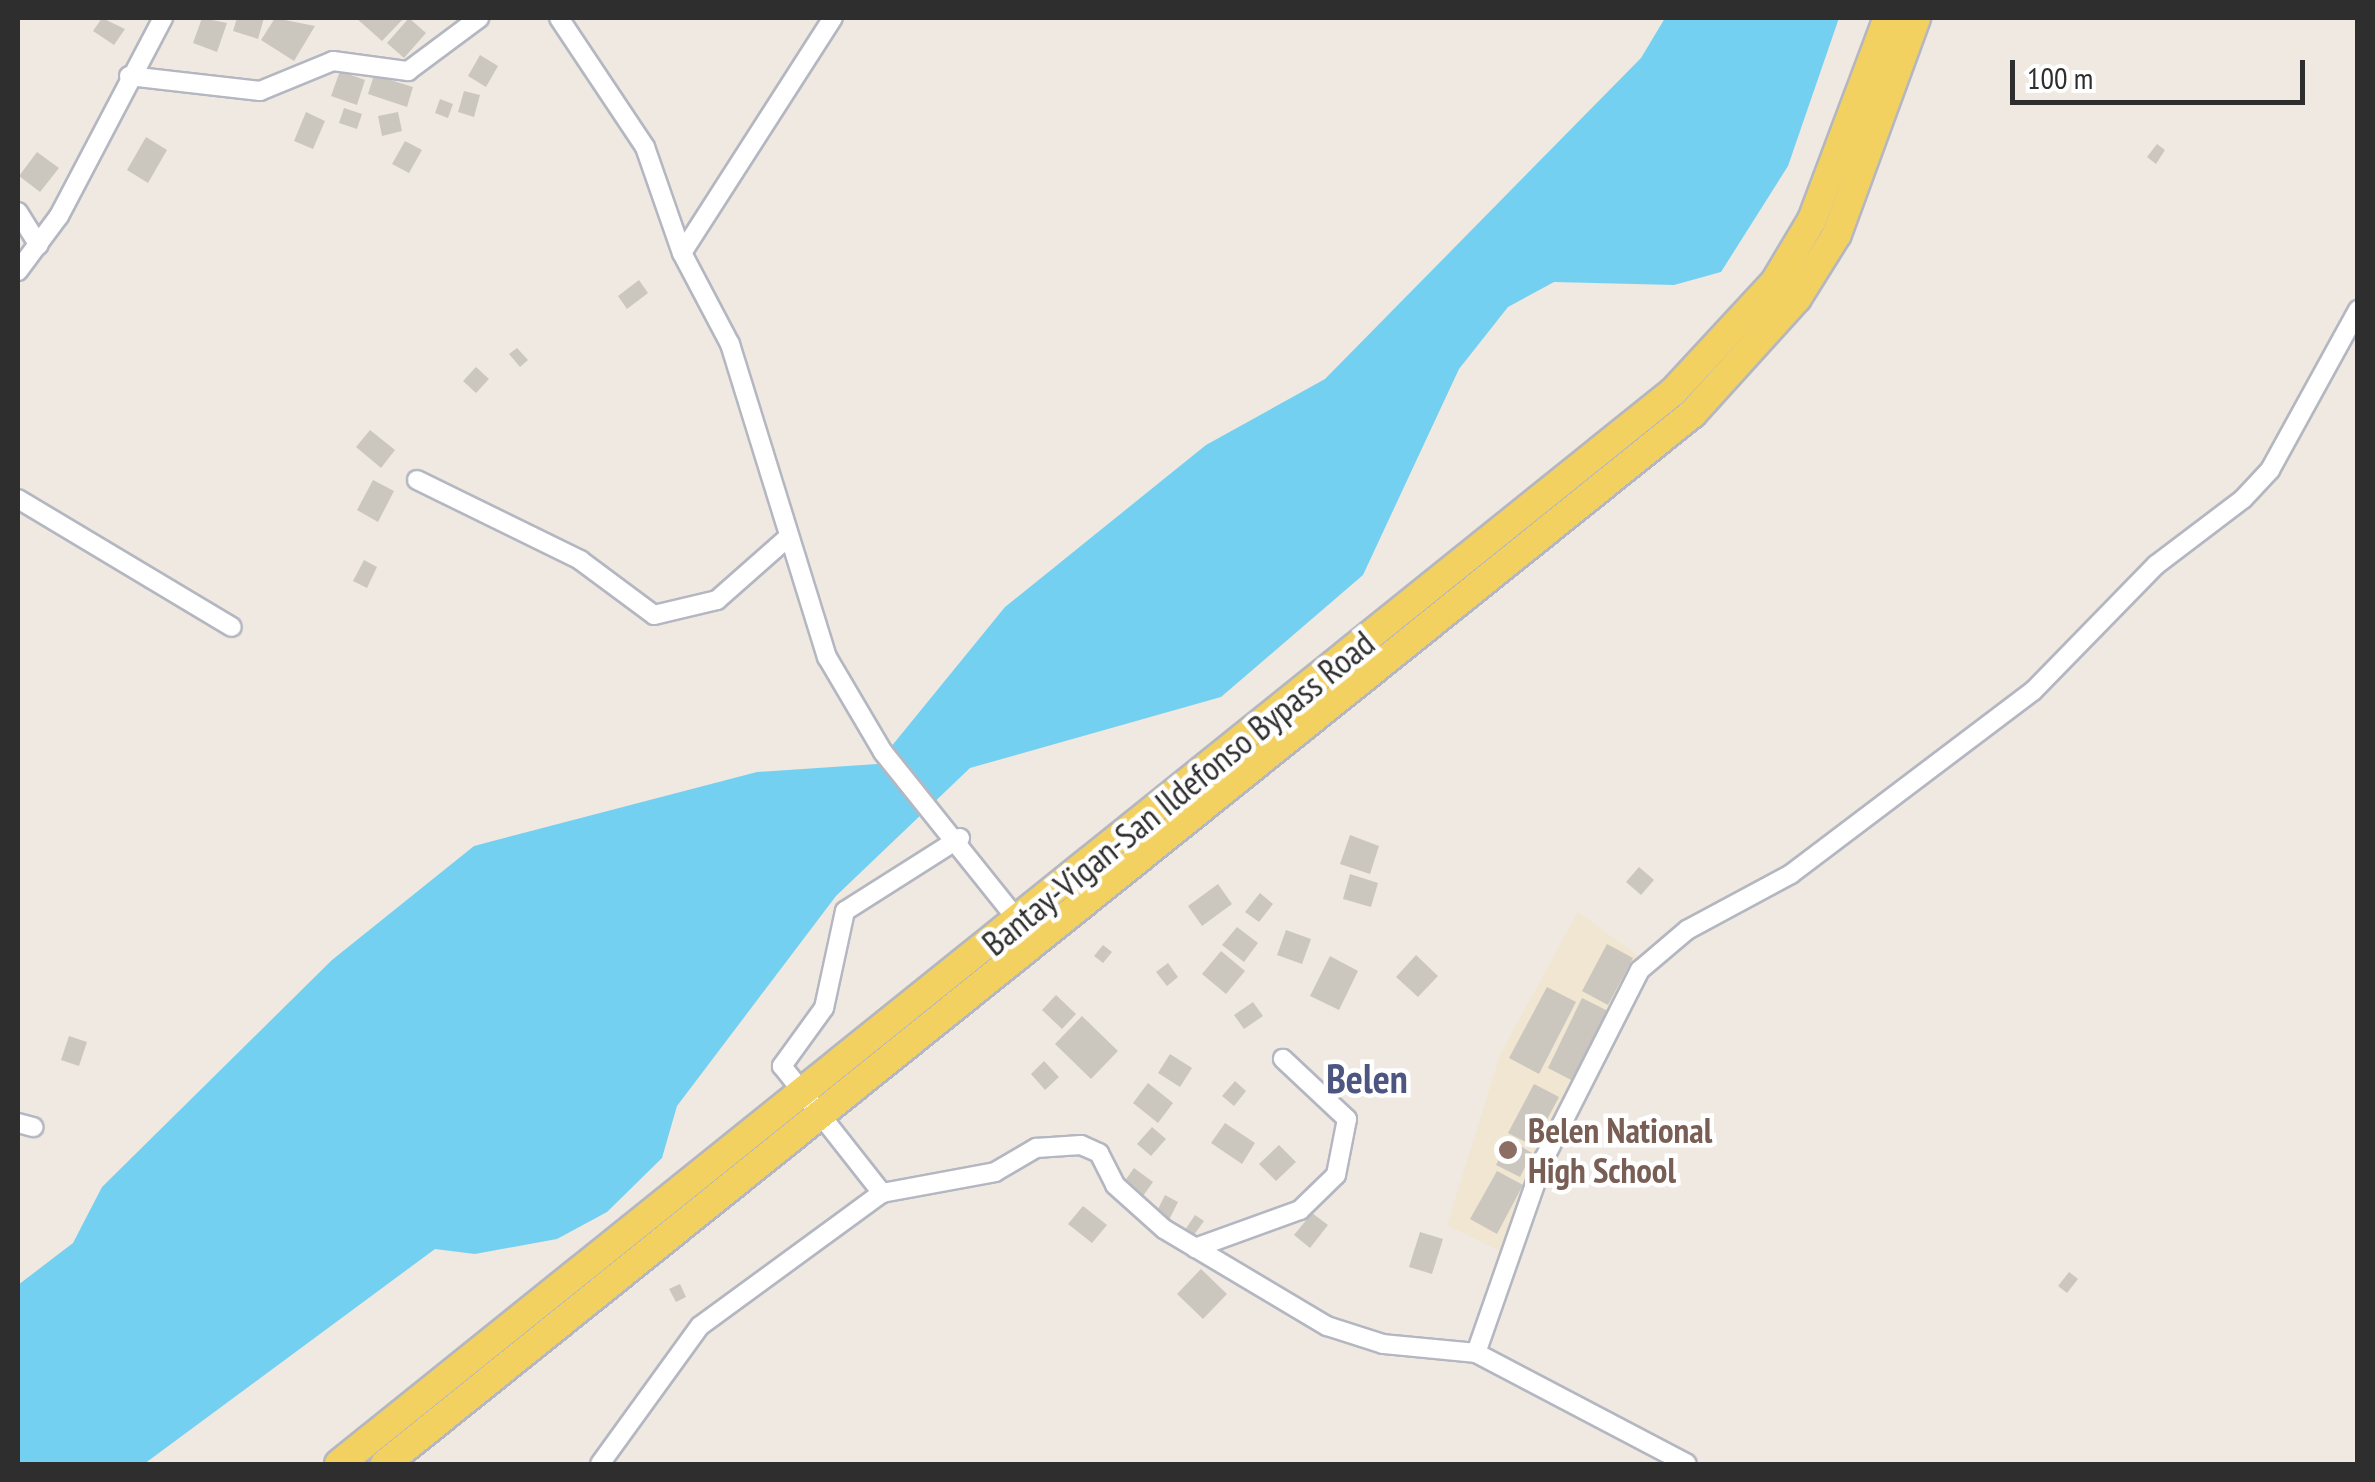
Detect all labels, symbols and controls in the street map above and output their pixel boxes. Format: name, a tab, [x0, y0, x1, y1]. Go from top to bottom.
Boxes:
scale bar	[2015, 40, 2310, 102]
text: 100 m	[2027, 58, 2093, 97]
street label: Bantay-Vigan-San Ildefonso Bypass Road	[974, 622, 1382, 964]
district label: Belen	[1326, 1054, 1408, 1102]
place label: Belen National High School	[1528, 1109, 1712, 1191]
marker: Belen National High School	[1497, 1139, 1519, 1161]

